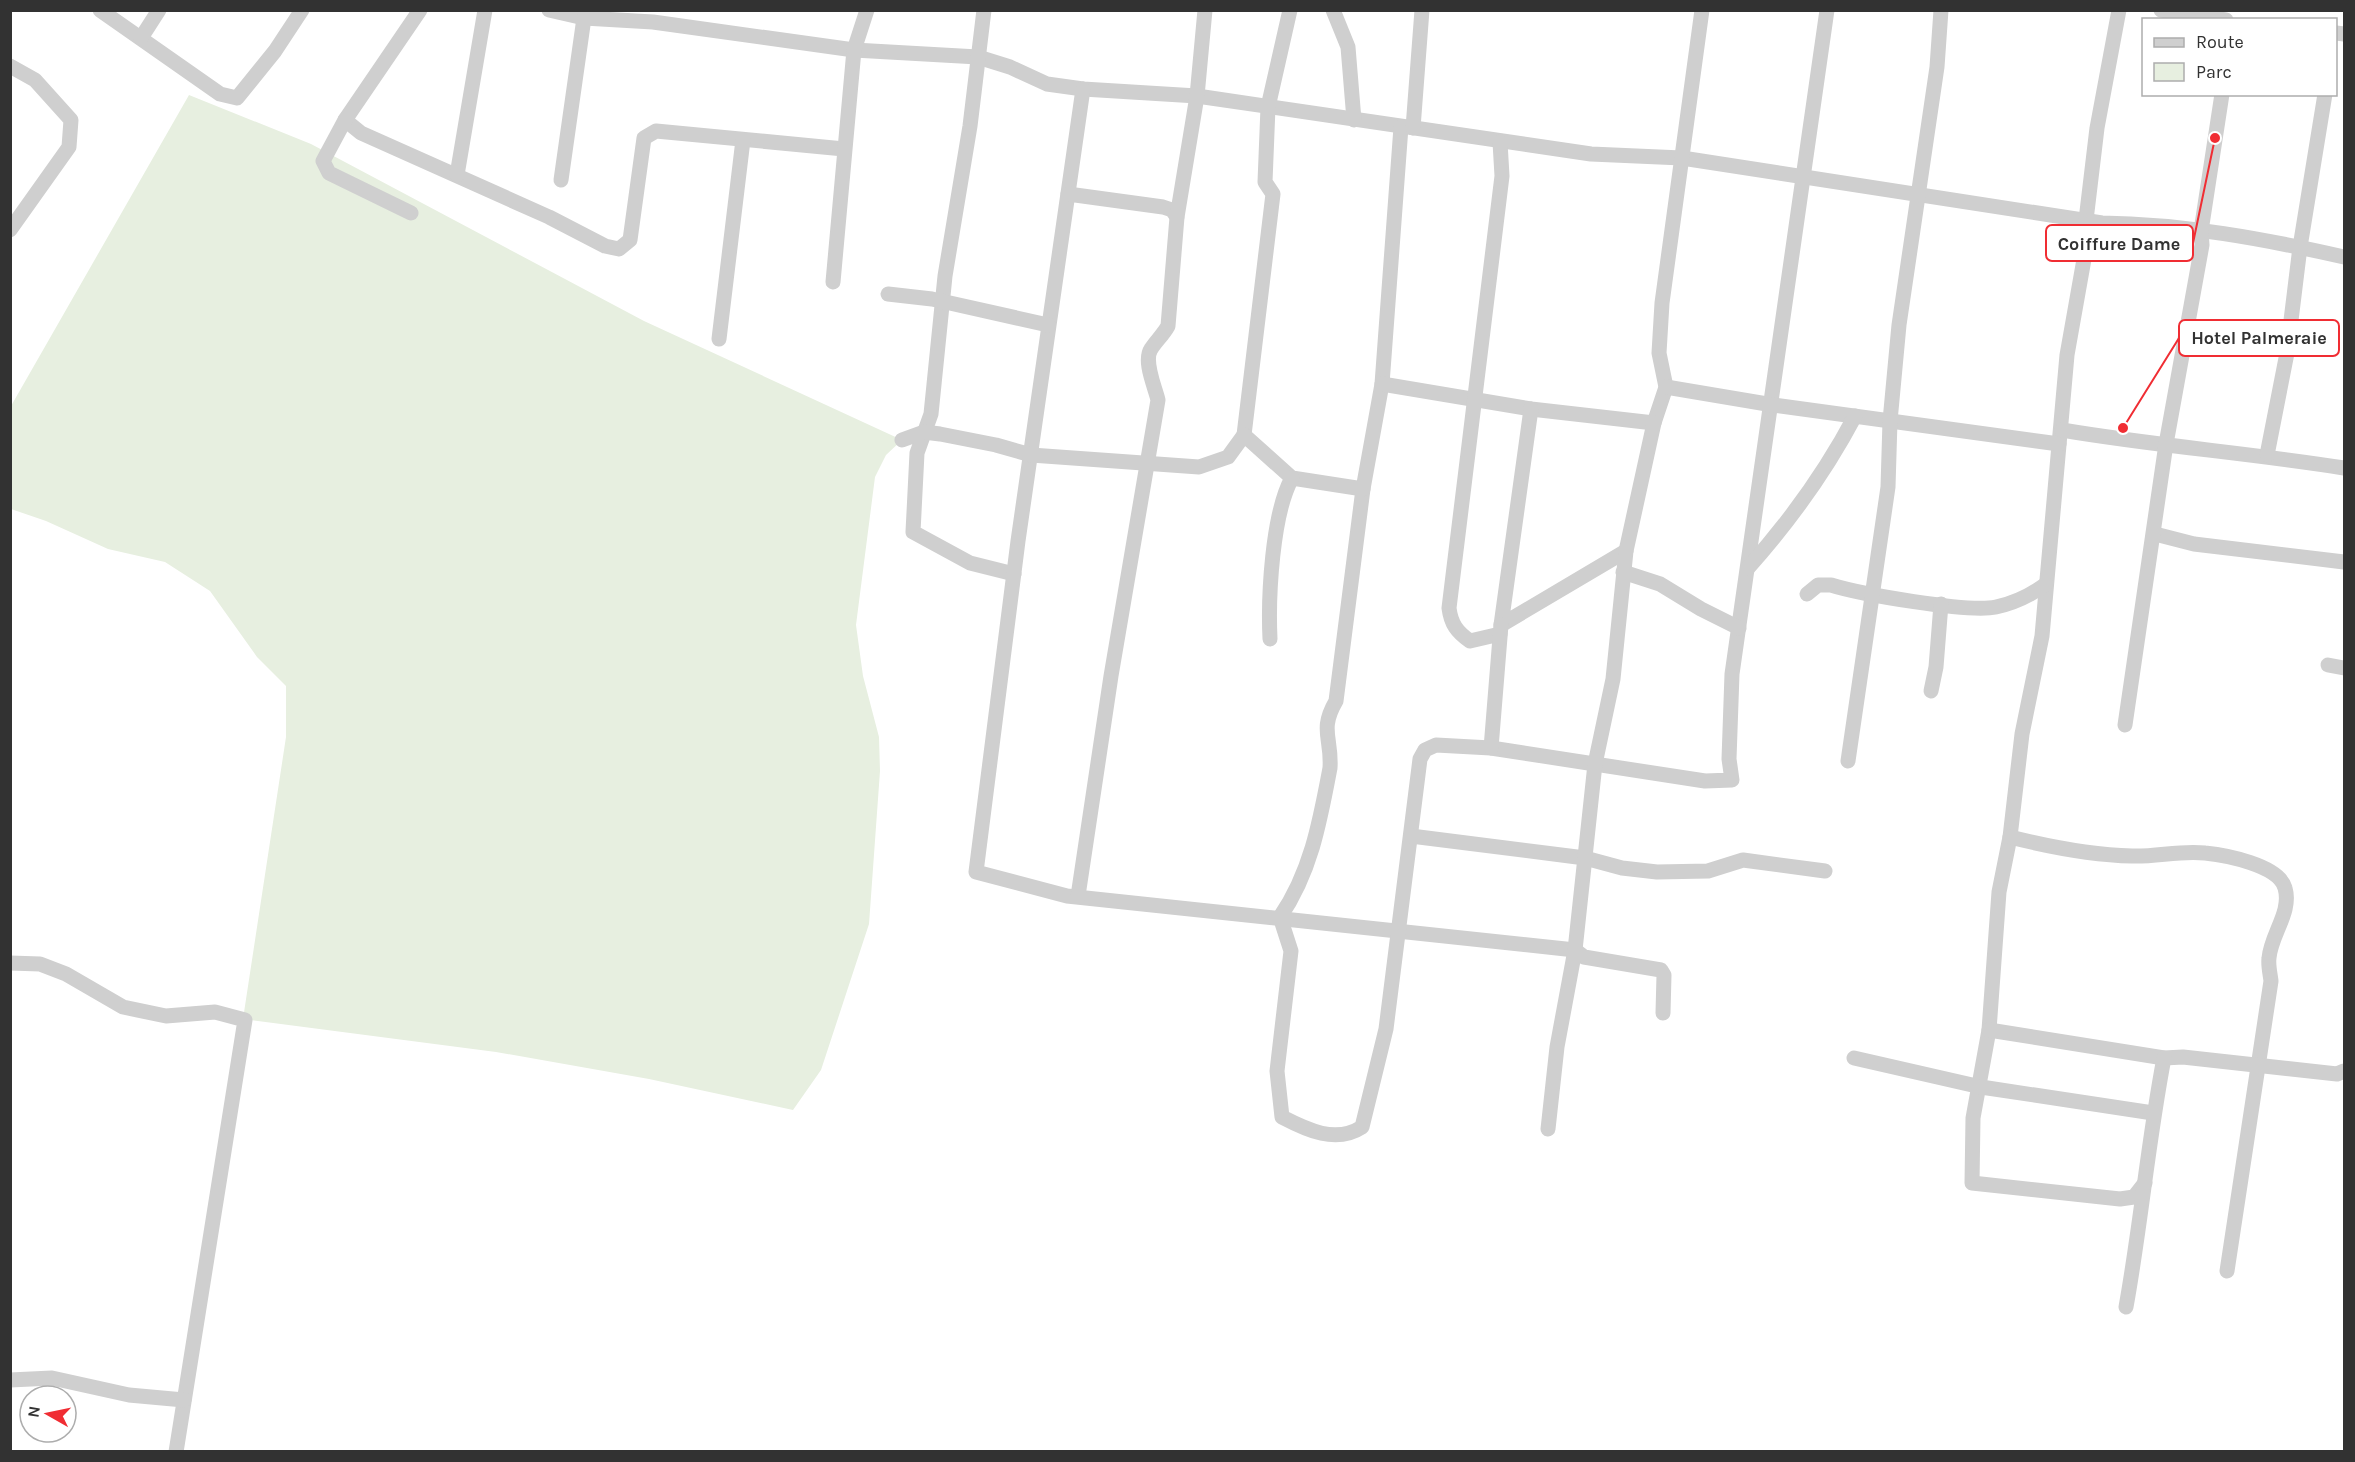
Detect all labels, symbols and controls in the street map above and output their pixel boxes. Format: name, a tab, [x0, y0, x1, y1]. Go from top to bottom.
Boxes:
legend	[2142, 18, 2337, 96]
text: Route	[2196, 31, 2244, 53]
text: Parc	[2196, 61, 2232, 83]
callout: Coiffure Dame	[2046, 225, 2193, 261]
text: Coiffure Dame	[2058, 233, 2180, 255]
callout: Hotel Palmeraie	[2179, 320, 2339, 356]
text: Hotel Palmeraie	[2191, 327, 2327, 349]
north arrow	[18, 1384, 78, 1444]
text: N	[23, 1405, 44, 1419]

